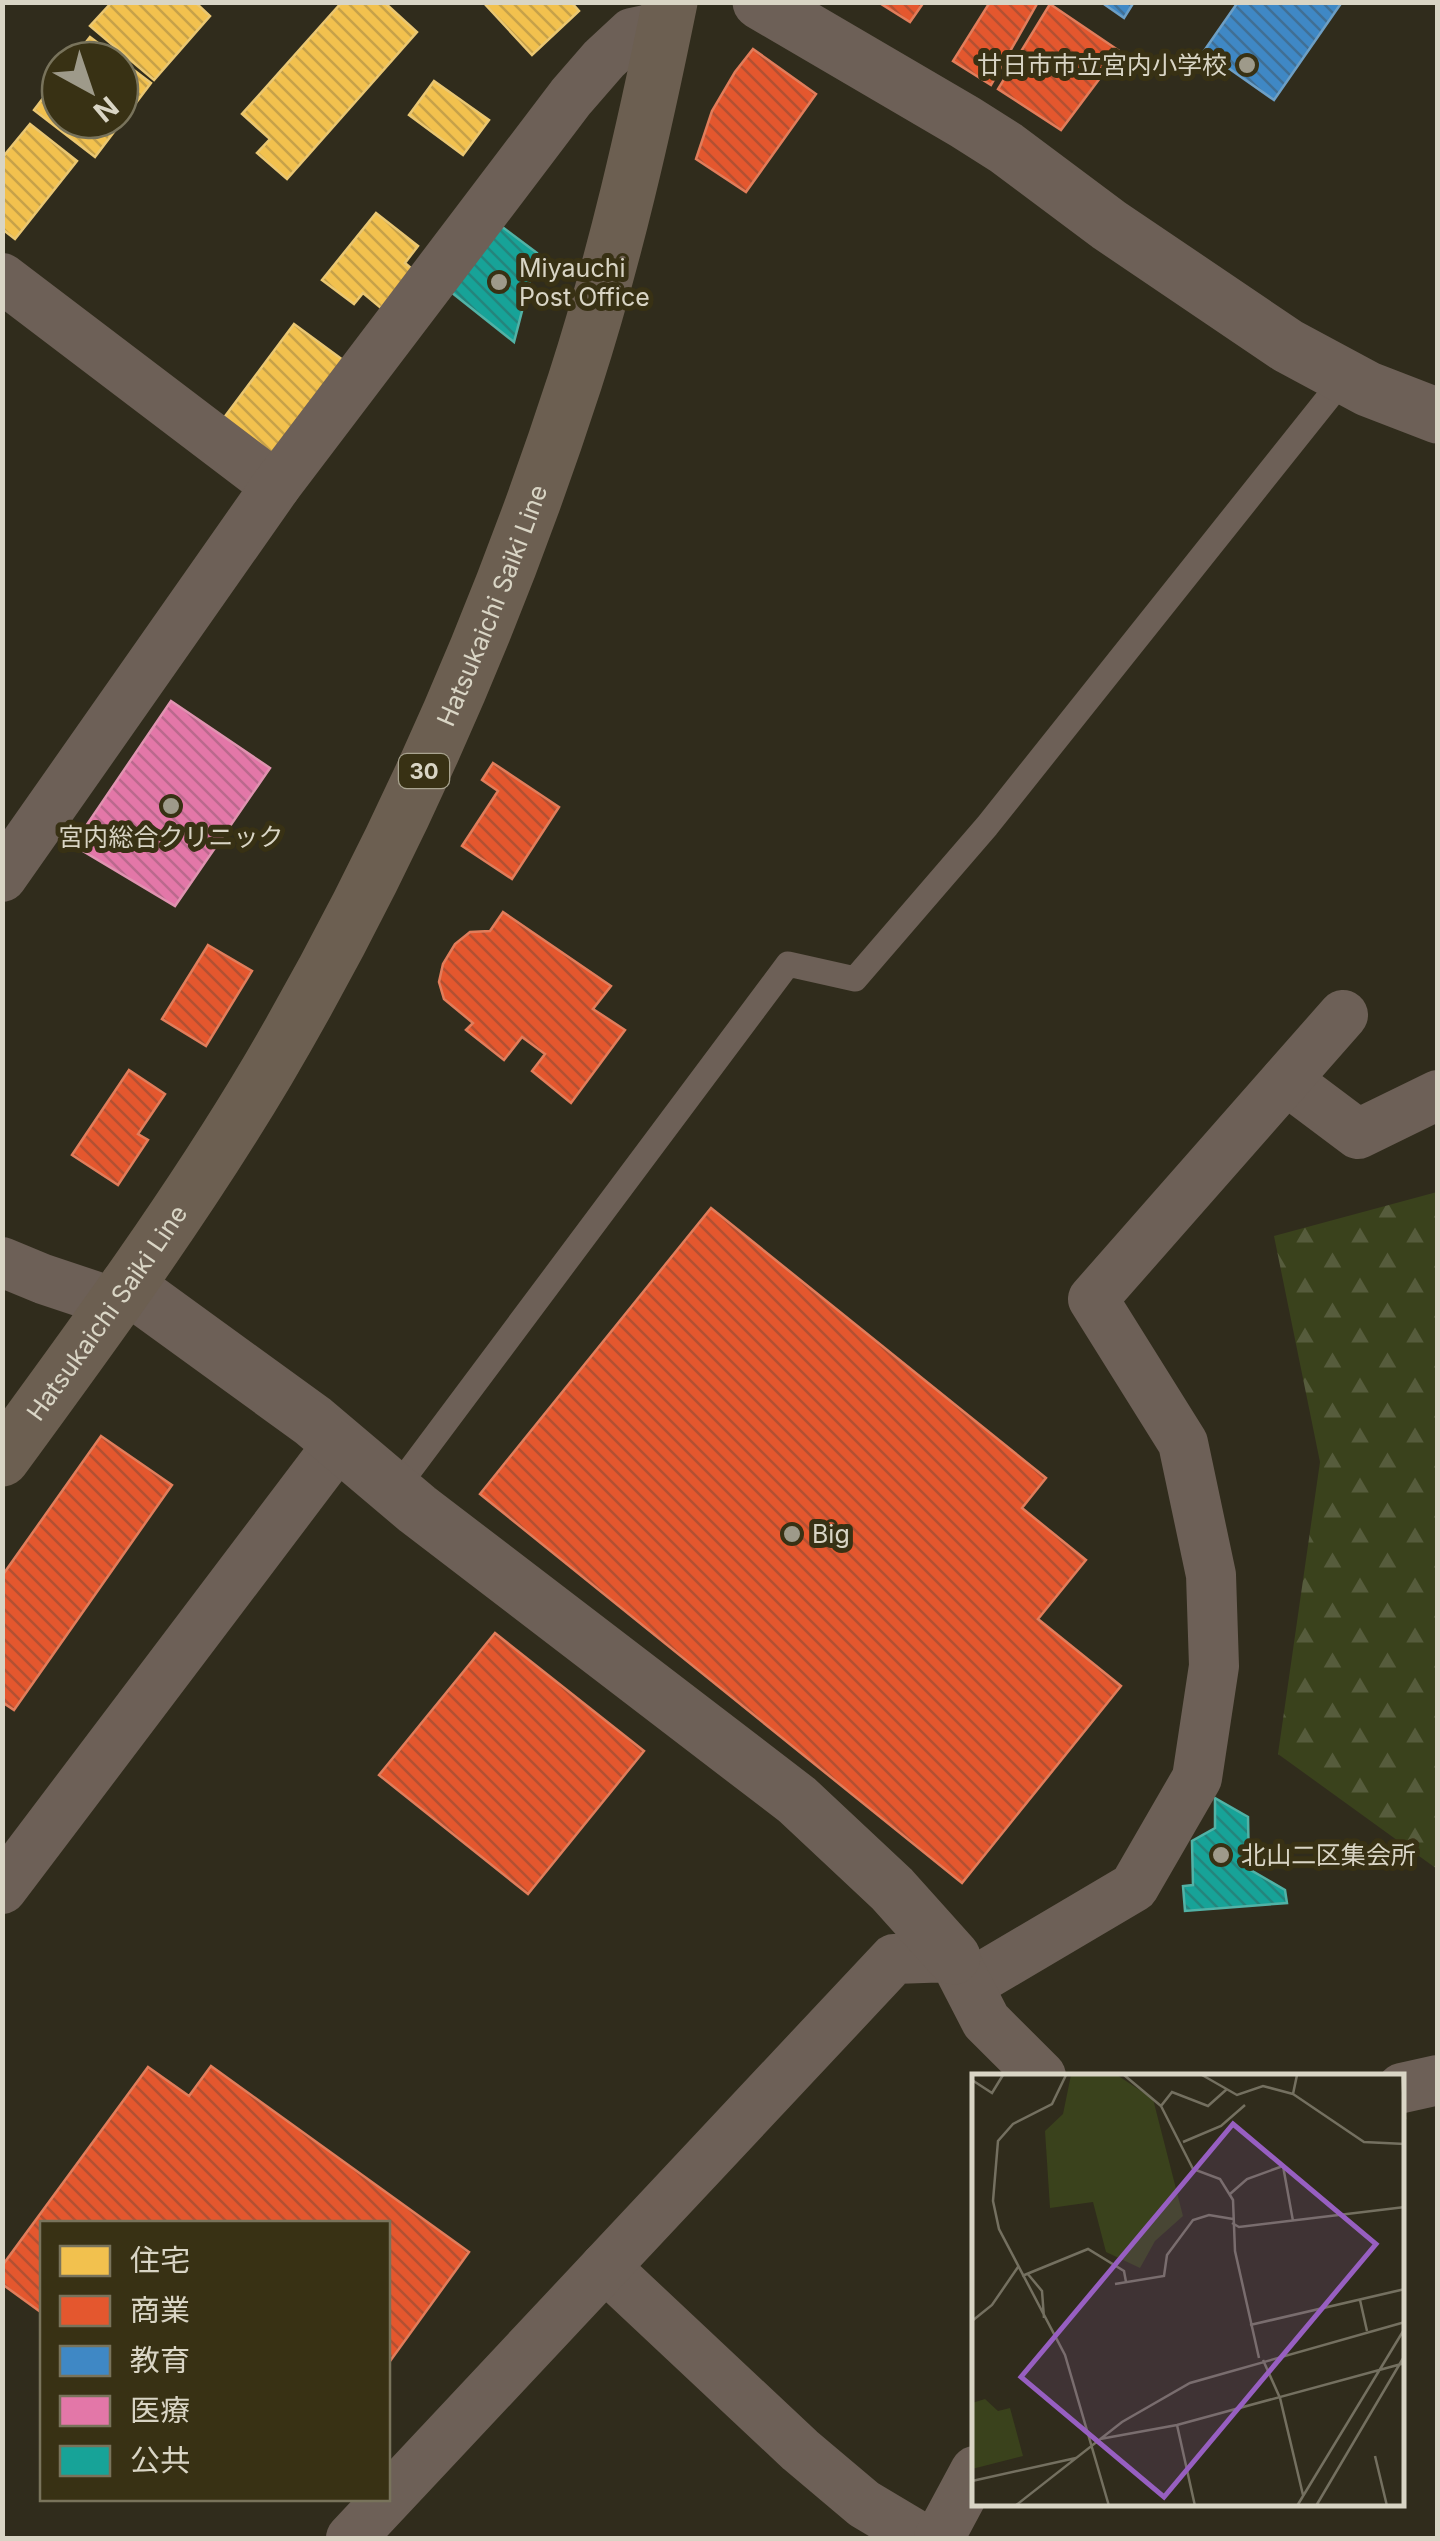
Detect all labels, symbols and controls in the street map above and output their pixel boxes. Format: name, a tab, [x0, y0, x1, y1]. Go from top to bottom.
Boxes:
north arrow	[40, 40, 140, 140]
place label: 廿日市市立宮内小学校	[977, 50, 1227, 80]
marker: 廿日市市立宮内小学校	[1236, 54, 1258, 76]
text: N	[87, 89, 125, 129]
place label: Miyauchi Post Office	[519, 253, 650, 312]
marker: Miyauchi Post Office	[488, 271, 510, 293]
street label: Hatsukaichi Saiki Line	[431, 481, 553, 731]
road number: 30	[399, 754, 449, 788]
marker: 宮内総合クリニック	[160, 795, 182, 817]
place label: 宮内総合クリニック	[58, 822, 284, 852]
street label: Hatsukaichi Saiki Line	[20, 1199, 193, 1426]
place label: Big	[812, 1519, 850, 1549]
marker: Big	[781, 1523, 803, 1545]
place label: 北山二区集会所	[1241, 1840, 1416, 1870]
marker: 北山二区集会所	[1210, 1844, 1232, 1866]
inset map	[972, 2074, 1405, 2506]
legend	[40, 2221, 390, 2501]
text: 住宅	[130, 2242, 190, 2278]
text: 商業	[130, 2292, 190, 2328]
text: 教育	[130, 2342, 190, 2378]
text: 医療	[130, 2392, 190, 2428]
text: 公共	[130, 2442, 190, 2478]

